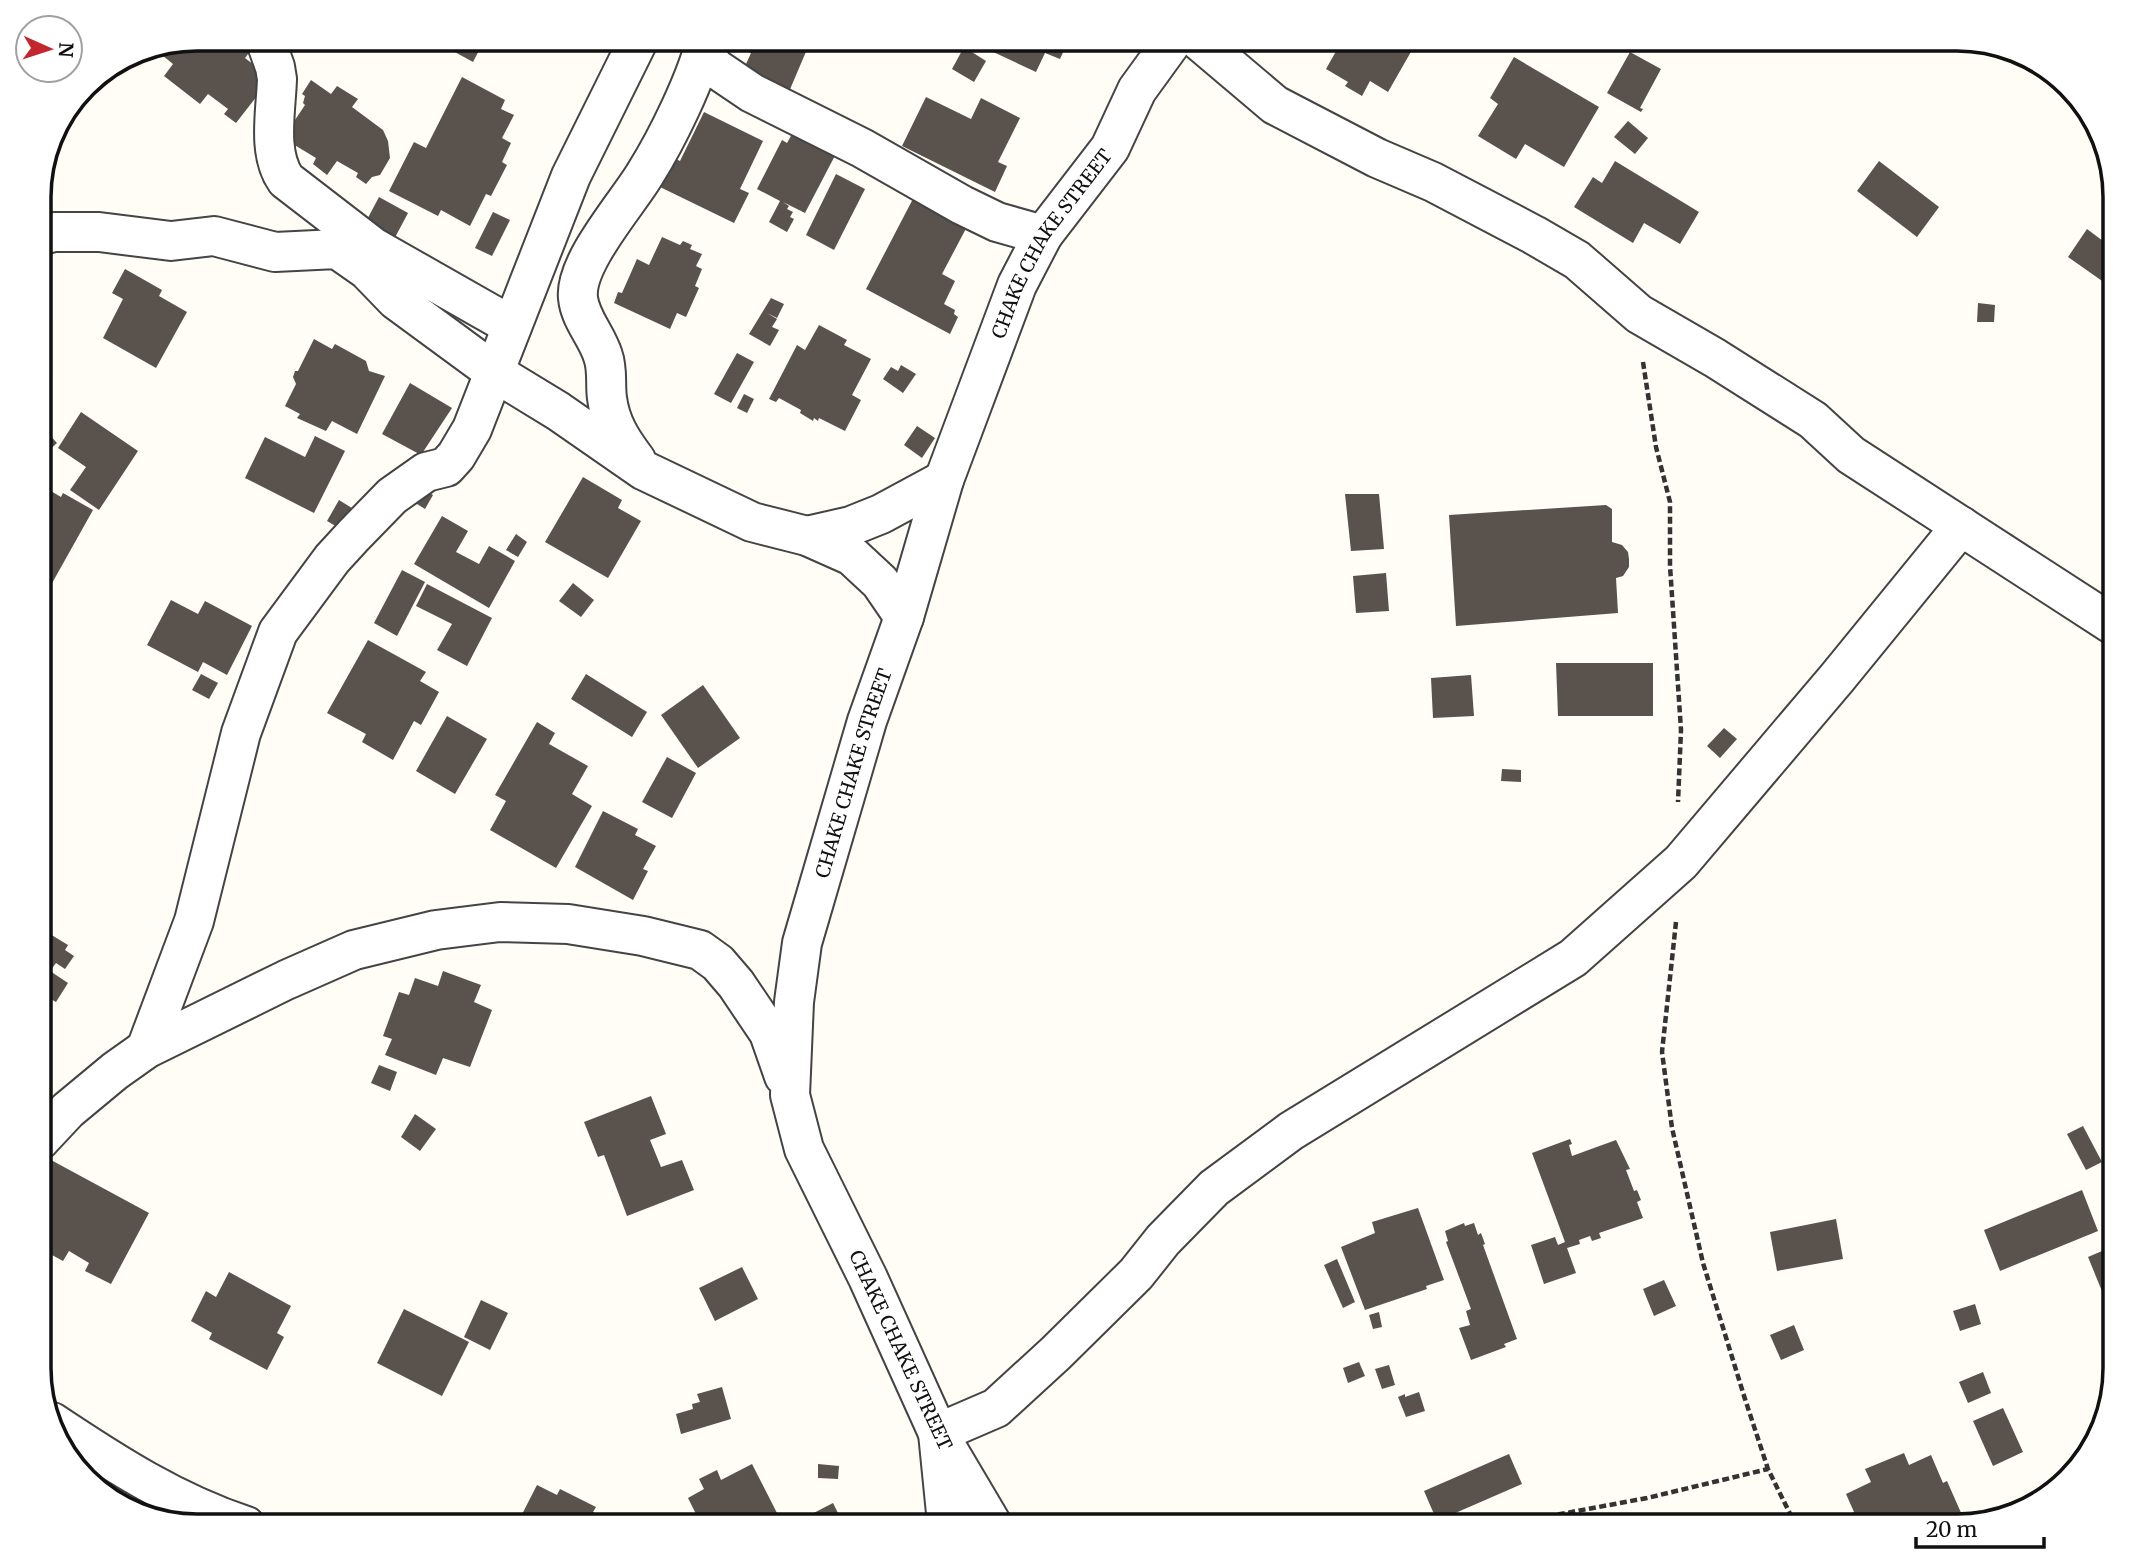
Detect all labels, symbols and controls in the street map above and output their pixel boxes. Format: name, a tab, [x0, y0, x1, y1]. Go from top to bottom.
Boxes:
north arrow	[14, 14, 84, 84]
text: N	[54, 42, 78, 58]
street label: CHAKE CHAKE STREET	[986, 144, 1117, 342]
street label: CHAKE CHAKE STREET	[810, 665, 897, 881]
street label: CHAKE CHAKE STREET	[844, 1246, 958, 1454]
scale bar	[1916, 1506, 2044, 1550]
text: 20 m	[1926, 1516, 1978, 1543]

